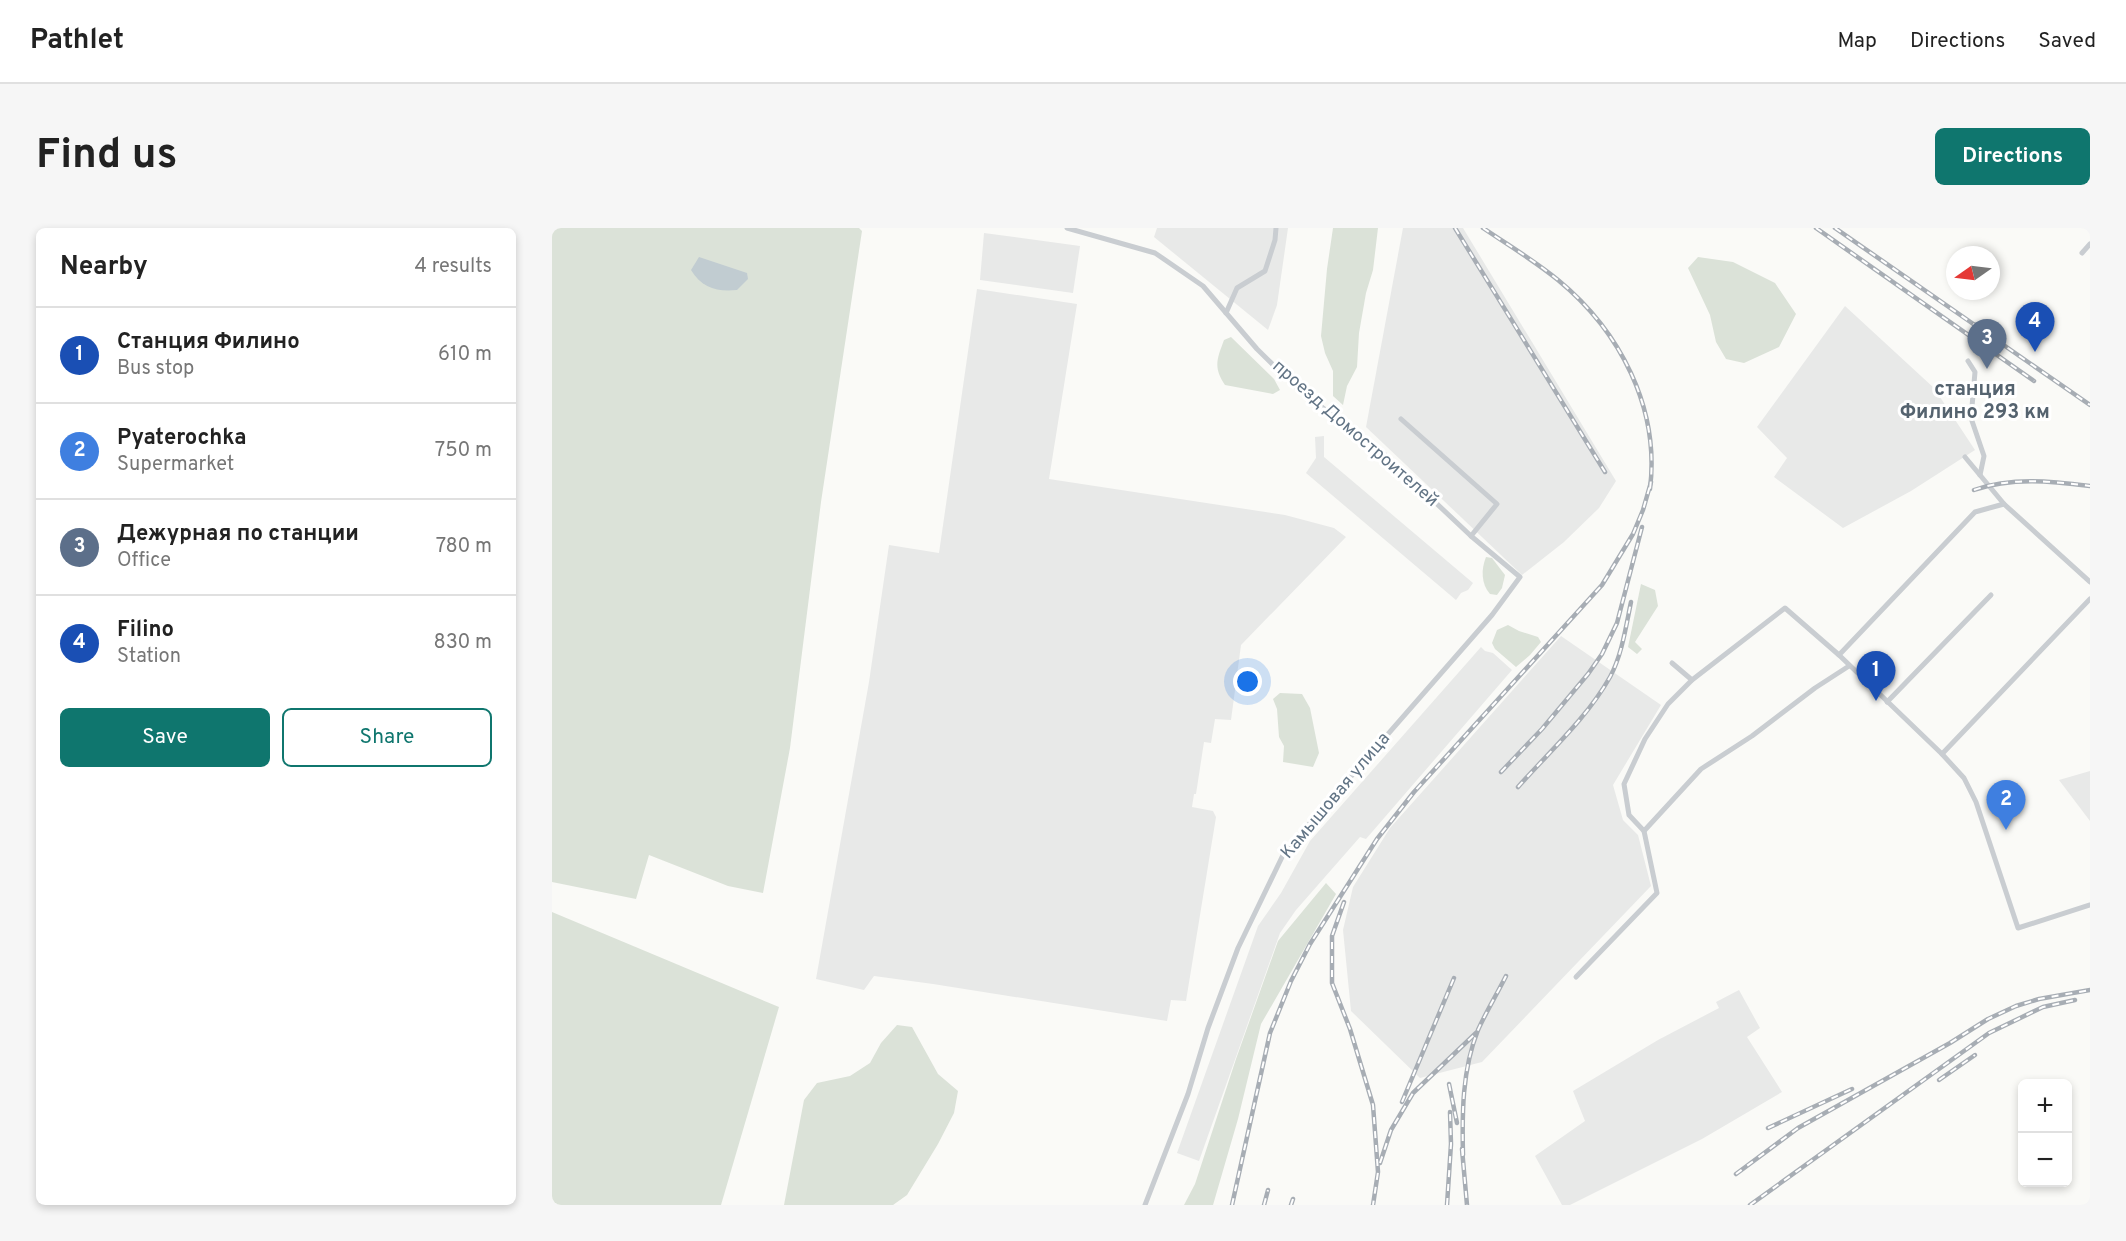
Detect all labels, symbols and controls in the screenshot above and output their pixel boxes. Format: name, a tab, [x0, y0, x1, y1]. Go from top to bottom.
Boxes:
text: Pathlet	[30, 23, 124, 59]
text: Map	[1837, 28, 1877, 55]
text: Directions	[1910, 28, 2005, 55]
text: Saved	[2038, 28, 2096, 55]
button: Directions	[1935, 128, 2090, 185]
text: Find us	[36, 130, 177, 183]
north arrow	[1946, 246, 2000, 300]
text: Nearby	[60, 251, 148, 284]
text: 4 results	[415, 254, 492, 280]
pin: 4	[2016, 302, 2054, 352]
pin: 3	[1968, 320, 2006, 369]
text: Станция Филино	[117, 329, 300, 356]
text: 1	[76, 342, 84, 368]
text: 610 m	[438, 342, 492, 368]
text: Bus stop	[117, 356, 194, 382]
street label: проезд Домостроителей	[1267, 356, 1443, 512]
district label: станция Филино 293 км	[1900, 377, 2050, 426]
text: Pyaterochka	[117, 425, 247, 452]
text: 2	[73, 438, 86, 464]
text: 750 m	[435, 438, 492, 464]
text: Supermarket	[117, 452, 234, 478]
text: Дежурная по станции	[117, 521, 359, 548]
text: 3	[74, 534, 86, 560]
text: 780 m	[436, 534, 492, 560]
text: Office	[117, 548, 171, 574]
text: Filino	[117, 617, 174, 644]
text: 4	[73, 630, 86, 656]
text: 830 m	[433, 630, 492, 656]
text: Station	[117, 644, 181, 670]
pin: 1	[1856, 652, 1896, 701]
your location	[1233, 667, 1262, 696]
button: Save	[60, 708, 270, 767]
button: Share	[282, 708, 492, 767]
street label: Камышовая улица	[1276, 728, 1396, 864]
pin: 2	[1986, 780, 2026, 830]
map controls	[2018, 1079, 2072, 1187]
button: +	[2018, 1079, 2072, 1133]
button: −	[2018, 1133, 2072, 1187]

